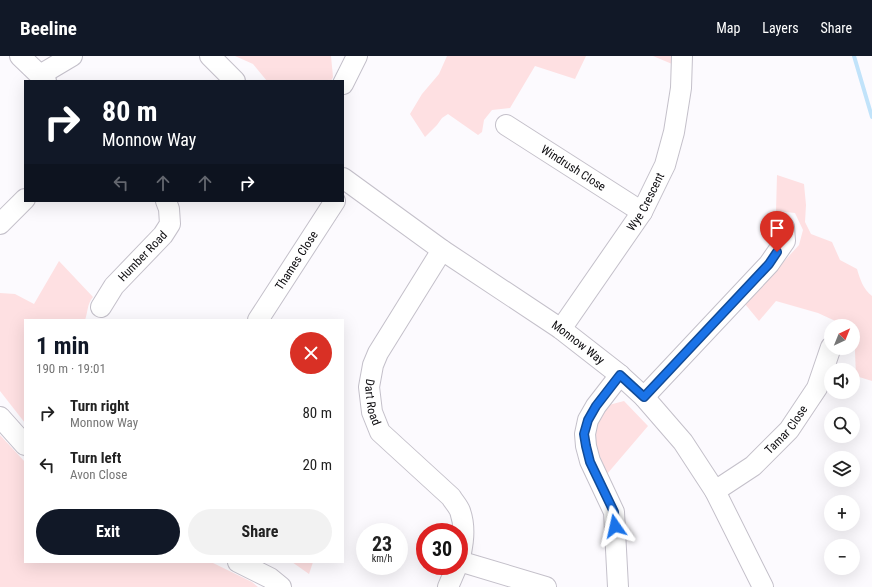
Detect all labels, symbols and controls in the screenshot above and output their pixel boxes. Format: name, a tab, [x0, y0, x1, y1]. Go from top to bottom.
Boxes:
text: Beeline	[20, 17, 77, 40]
text: Map	[716, 20, 740, 36]
text: Layers	[762, 20, 799, 36]
text: Share	[821, 20, 852, 36]
text: 80 m	[102, 95, 158, 128]
icon: right	[36, 96, 88, 148]
text: Monnow Way	[102, 129, 196, 150]
street label: Windrush Close	[538, 142, 609, 194]
street label: Wye Crescent	[624, 170, 667, 234]
icon: left	[110, 172, 132, 194]
icon: ahead	[152, 172, 174, 194]
icon: ahead	[194, 172, 216, 194]
icon: right	[236, 172, 258, 194]
pin	[760, 211, 794, 252]
icon: arrive	[766, 217, 788, 239]
street label: Humber Road	[115, 228, 170, 284]
street label: Thames Close	[272, 228, 321, 293]
street label: Monnow Way	[549, 318, 607, 367]
north arrow	[824, 319, 860, 355]
map controls	[824, 319, 860, 575]
text: 1 min	[36, 332, 89, 360]
button: close	[290, 332, 332, 374]
text: 190 m · 19:01	[36, 361, 106, 376]
button: sound	[824, 363, 860, 399]
street label: Dart Road	[362, 378, 384, 427]
text: Turn right	[70, 397, 129, 415]
icon: right	[36, 402, 58, 424]
street label: Tamar Close	[762, 402, 811, 457]
text: 80 m	[302, 404, 332, 422]
button: search	[824, 407, 860, 443]
text: Monnow Way	[70, 415, 138, 430]
text: Turn left	[70, 449, 121, 467]
button: layers	[824, 451, 860, 487]
icon: left	[36, 454, 58, 476]
text: 20 m	[302, 456, 332, 474]
text: Avon Close	[70, 467, 127, 482]
button: +	[824, 495, 860, 531]
position arrow	[594, 505, 636, 547]
button: Exit	[36, 509, 180, 555]
button: Share	[188, 509, 332, 555]
speed limit sign: 30	[416, 523, 468, 575]
text: 23	[372, 532, 392, 556]
button: −	[824, 539, 860, 575]
text: km/h	[372, 553, 392, 564]

